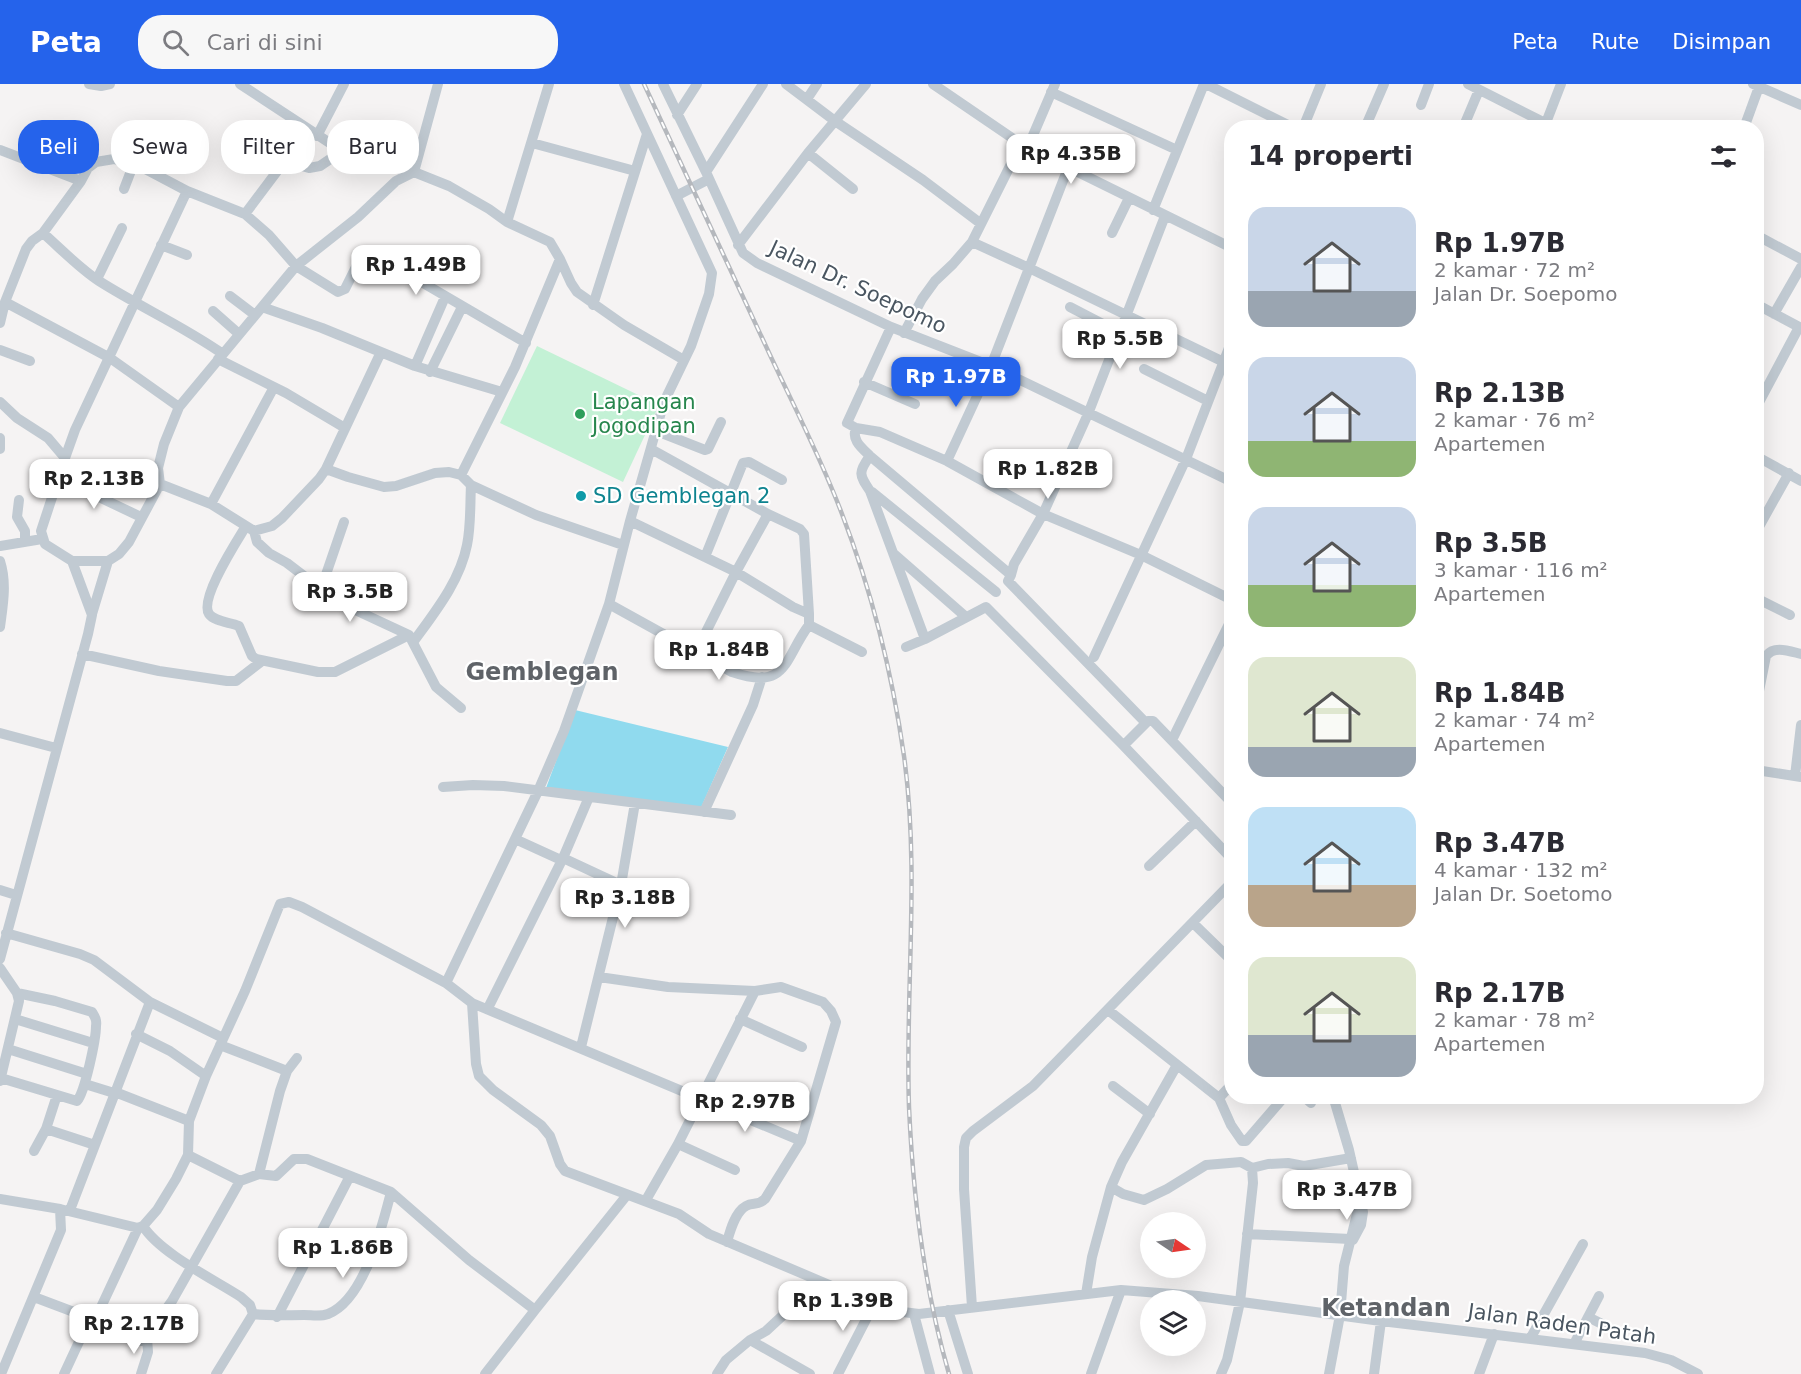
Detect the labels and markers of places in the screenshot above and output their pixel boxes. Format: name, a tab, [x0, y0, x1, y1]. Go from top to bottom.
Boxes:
pin: Rp 4.35B	[1009, 134, 1133, 185]
pin: Rp 1.49B	[354, 245, 478, 296]
pin: Rp 5.5B	[1065, 319, 1175, 370]
pin: Rp 1.97B	[894, 357, 1018, 408]
place label: Lapangan Jogodipan	[590, 390, 696, 438]
marker: Lapangan Jogodipan	[573, 407, 587, 421]
pin: Rp 1.82B	[986, 449, 1110, 500]
pin: Rp 2.13B	[32, 459, 156, 510]
place label: SD Gemblegan 2	[593, 484, 770, 508]
marker: SD Gemblegan 2	[574, 489, 588, 503]
pin: Rp 3.5B	[295, 572, 405, 623]
pin: Rp 1.84B	[657, 630, 781, 681]
pin: Rp 3.18B	[563, 878, 687, 929]
pin: Rp 2.97B	[683, 1082, 807, 1133]
pin: Rp 3.47B	[1285, 1170, 1409, 1221]
pin: Rp 1.86B	[281, 1228, 405, 1279]
pin: Rp 1.39B	[781, 1281, 905, 1332]
pin: Rp 2.17B	[72, 1304, 196, 1355]

